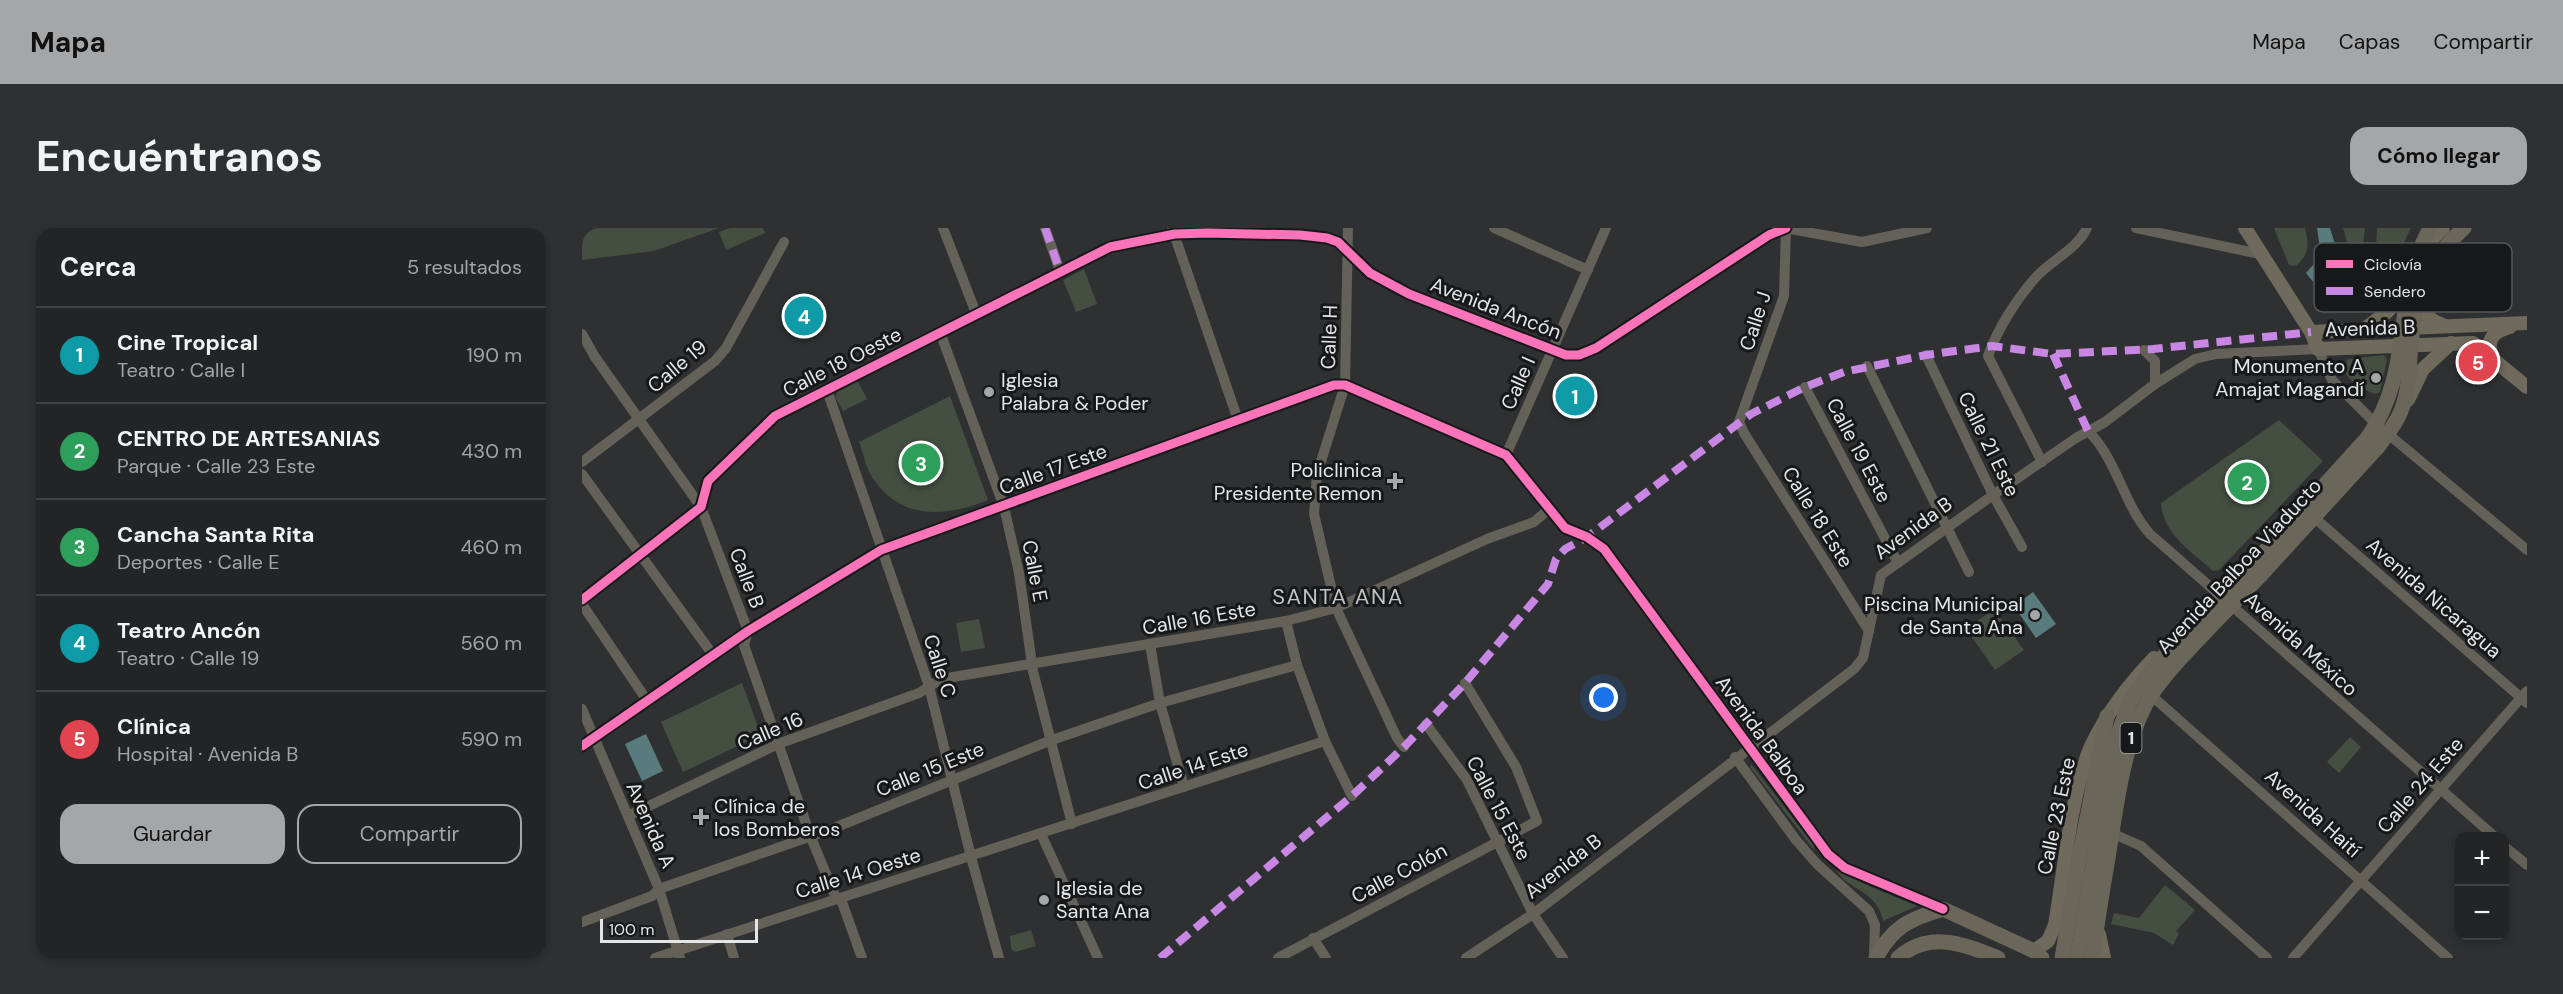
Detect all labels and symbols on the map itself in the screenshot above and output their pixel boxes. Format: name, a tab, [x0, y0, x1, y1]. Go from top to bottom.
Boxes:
legend	[2314, 243, 2512, 312]
text: Ciclovía	[2364, 254, 2422, 275]
street label: Avenida Ancón	[1427, 271, 1565, 345]
text: Sendero	[2364, 281, 2426, 302]
street label: Calle J	[1733, 288, 1777, 354]
pin: 4	[784, 294, 824, 338]
street label: Calle H	[1315, 304, 1343, 370]
street label: Avenida B	[2324, 313, 2416, 343]
street label: Calle 18 Oeste	[778, 321, 906, 403]
street label: Calle 19	[642, 334, 712, 398]
pin: 5	[2458, 340, 2498, 384]
street label: Calle I	[1495, 352, 1541, 414]
place label: Monumento A Amajat Magandí	[2215, 353, 2365, 402]
place label: Iglesia Palabra & Poder	[1001, 367, 1149, 416]
marker: Monumento A Amajat Magandí	[2369, 371, 2383, 385]
pin: 1	[1556, 374, 1594, 418]
marker: Iglesia Palabra & Poder	[982, 385, 996, 399]
street label: Calle 21 Este	[1952, 387, 2026, 501]
street label: Calle 19 Este	[1821, 393, 1897, 507]
street label: Calle 17 Este	[996, 437, 1110, 501]
pin: 3	[902, 440, 940, 486]
place label: Policlinica Presidente Remon	[1214, 457, 1382, 506]
pin: 2	[2228, 460, 2266, 504]
street label: Calle 18 Este	[1777, 462, 1859, 572]
marker: Policlinica Presidente Remon	[1386, 472, 1404, 490]
street label: Avenida Balboa Viaducto	[2151, 473, 2327, 659]
street label: Avenida B	[1869, 491, 1957, 565]
street label: Avenida Nicaragua	[2361, 532, 2507, 664]
street label: Calle E	[1016, 538, 1054, 604]
street label: Calle B	[724, 544, 770, 612]
district label: SANTA ANA	[1272, 582, 1404, 611]
street label: Avenida México	[2239, 586, 2363, 702]
place label: Piscina Municipal de Santa Ana	[1864, 591, 2023, 640]
street label: Calle 16 Este	[1140, 595, 1258, 641]
marker: Piscina Municipal de Santa Ana	[2028, 608, 2042, 622]
street label: Calle C	[918, 631, 962, 701]
street label: Avenida Balboa	[1710, 670, 1814, 800]
your location	[1589, 683, 1618, 712]
street label: Calle 16	[733, 705, 807, 757]
road number: 1	[2120, 723, 2142, 753]
street label: Calle 24 Este	[2371, 731, 2469, 839]
street label: Calle 15 Este	[872, 736, 988, 802]
street label: Calle 14 Este	[1135, 736, 1251, 796]
street label: Calle 15 Este	[1461, 751, 1537, 865]
street label: Calle 23 Este	[2031, 755, 2081, 877]
street label: Avenida Haití	[2260, 763, 2367, 863]
street label: Avenida A	[620, 778, 682, 872]
place label: Clínica de los Bomberos	[714, 793, 840, 842]
marker: Clínica de los Bomberos	[692, 808, 710, 826]
street label: Avenida B	[1519, 828, 1607, 904]
street label: Calle Colón	[1347, 837, 1451, 909]
street label: Calle 14 Oeste	[792, 842, 924, 904]
place label: Iglesia de Santa Ana	[1056, 875, 1150, 924]
marker: Iglesia de Santa Ana	[1037, 893, 1051, 907]
scale bar	[600, 916, 758, 944]

